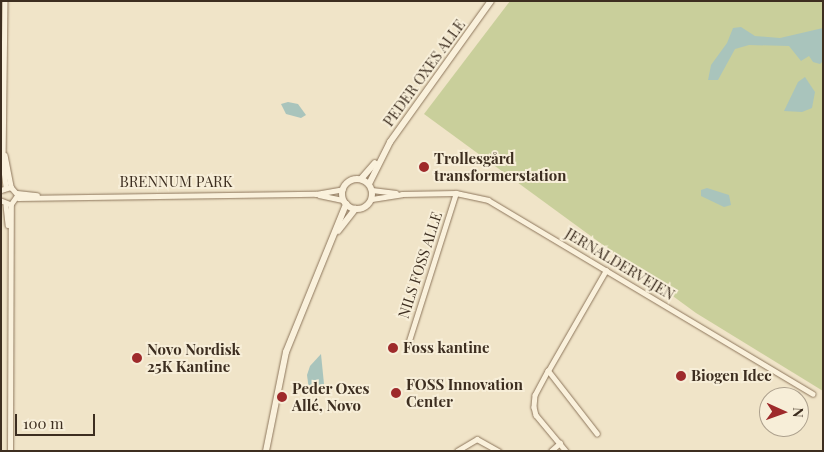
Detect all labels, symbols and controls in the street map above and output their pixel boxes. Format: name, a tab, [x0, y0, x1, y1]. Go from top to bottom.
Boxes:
street label: PEDER OXES ALLE	[379, 16, 469, 130]
place label: Trollesgård transformerstation	[434, 149, 566, 184]
marker: Trollesgård transformerstation	[418, 161, 430, 173]
street label: BRENNUM PARK	[119, 173, 233, 191]
street label: NILS FOSS ALLE	[394, 209, 446, 321]
street label: JERNALDERVEJEN	[562, 224, 678, 304]
place label: Foss kantine	[403, 339, 490, 357]
place label: Novo Nordisk 25K Kantine	[147, 340, 240, 375]
marker: Foss kantine	[387, 342, 399, 354]
marker: Novo Nordisk 25K Kantine	[131, 352, 143, 364]
place label: Biogen Idec	[691, 367, 772, 385]
marker: Biogen Idec	[675, 370, 687, 382]
place label: FOSS Innovation Center	[406, 375, 523, 410]
place label: Peder Oxes Allé, Novo	[292, 379, 370, 414]
marker: FOSS Innovation Center	[390, 387, 402, 399]
north arrow	[759, 387, 809, 437]
marker: Peder Oxes Allé, Novo	[276, 391, 288, 403]
scale bar	[18, 404, 98, 436]
text: N	[789, 407, 808, 418]
text: 100 m	[23, 413, 64, 433]

